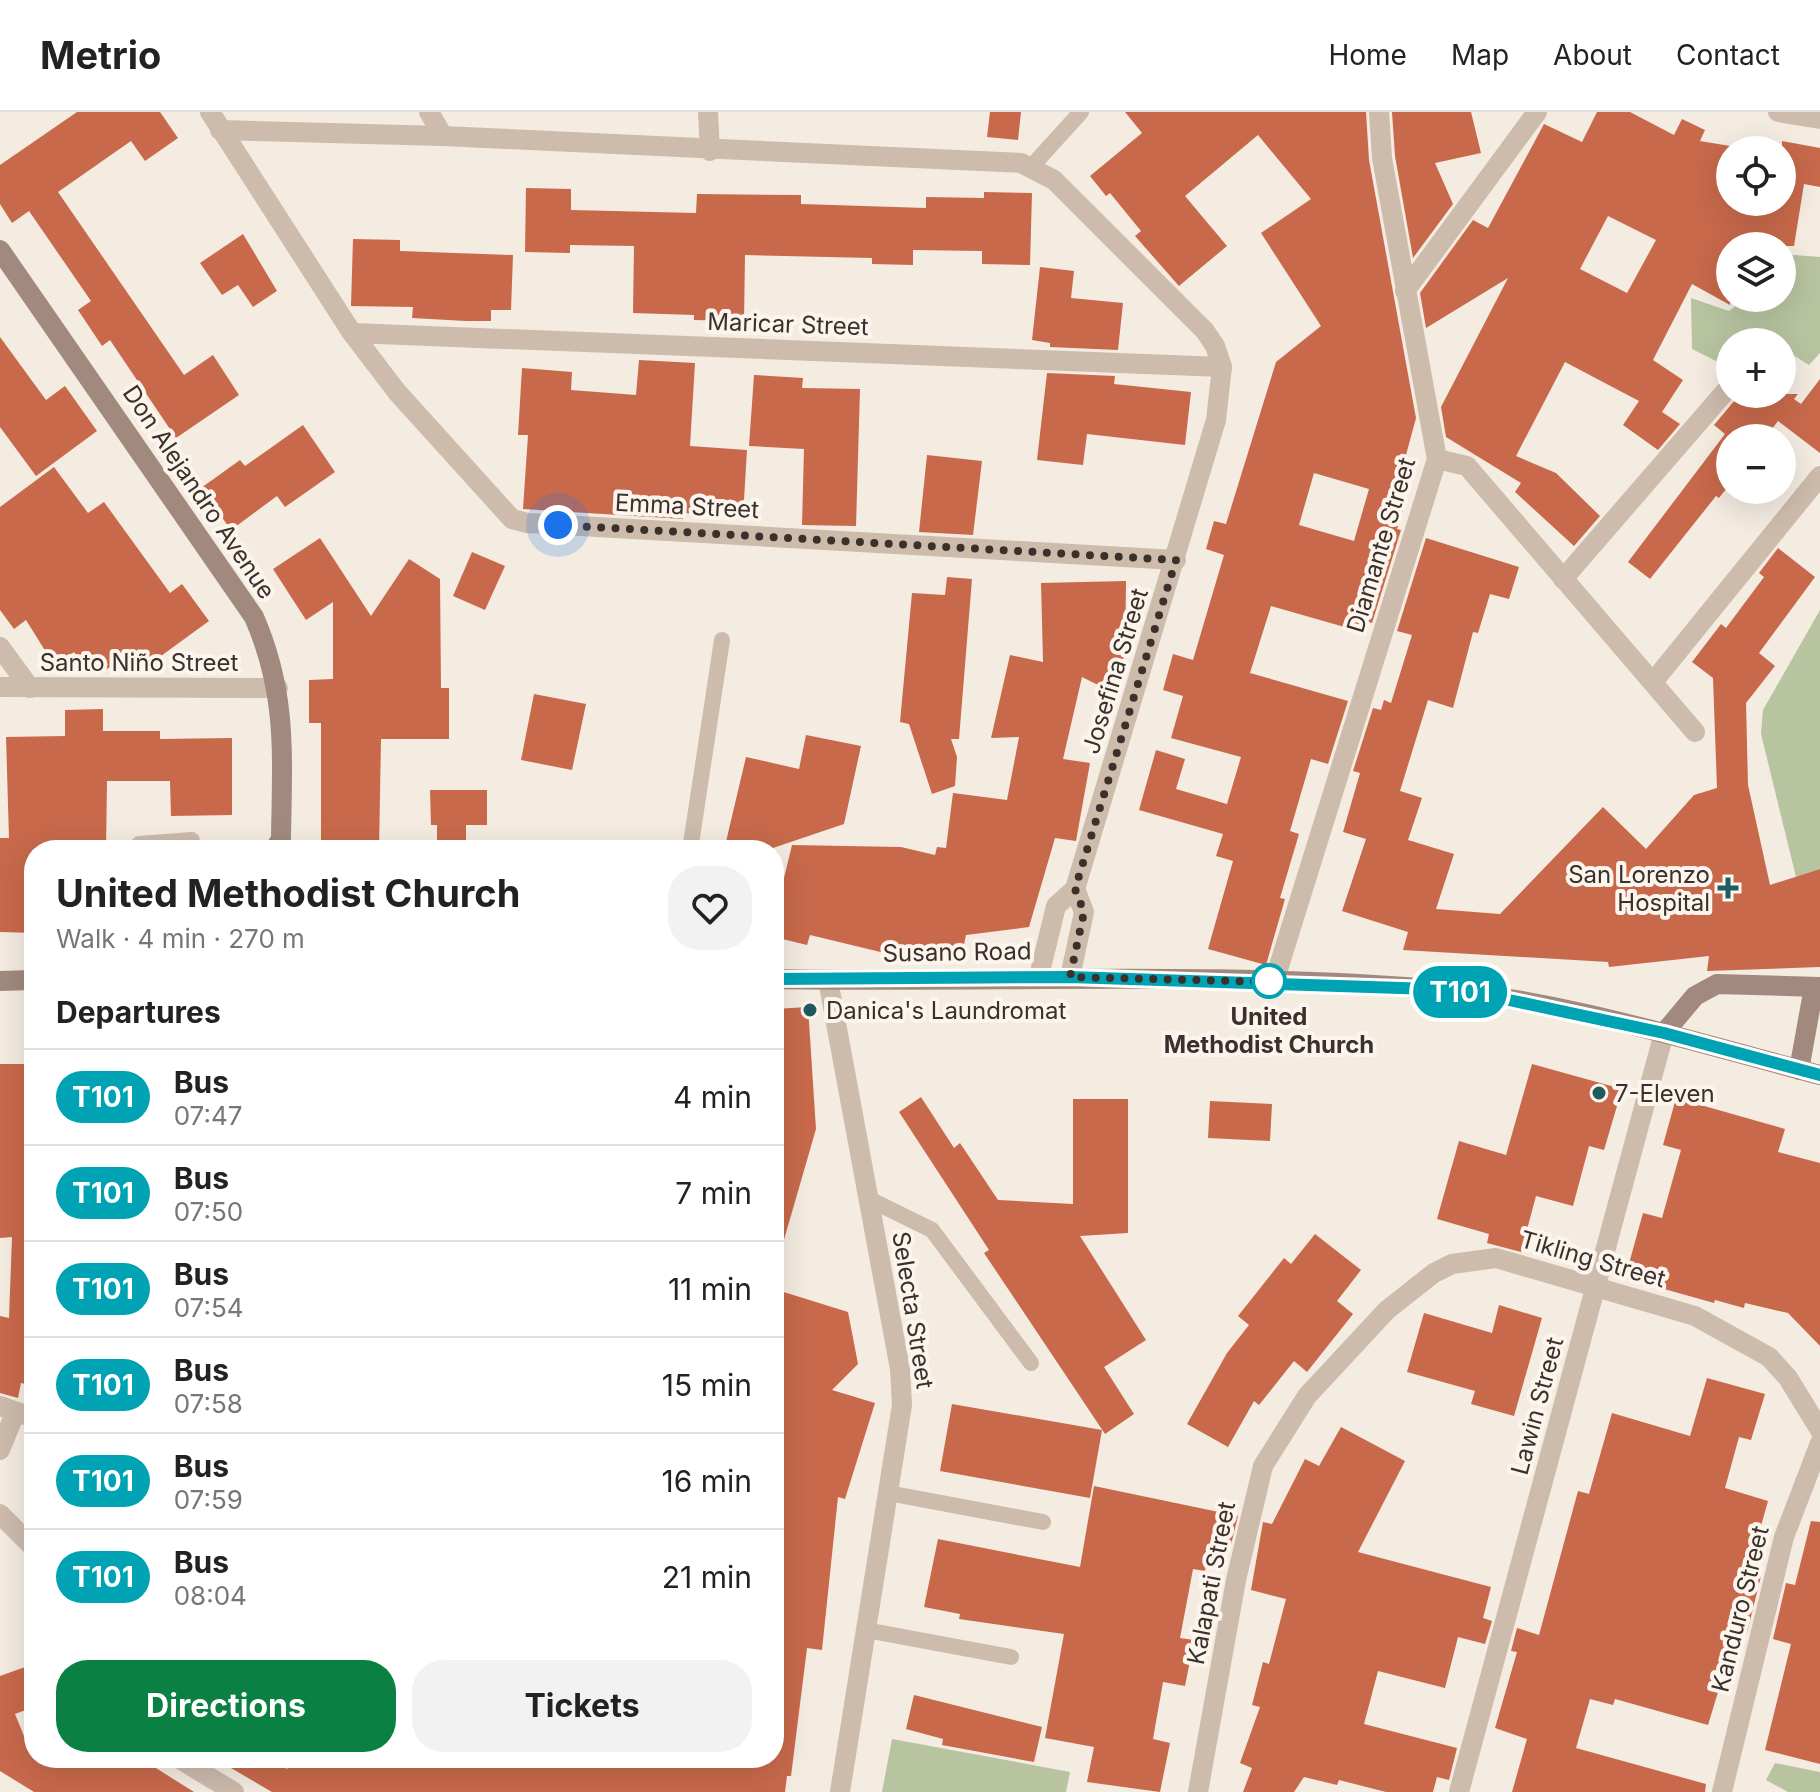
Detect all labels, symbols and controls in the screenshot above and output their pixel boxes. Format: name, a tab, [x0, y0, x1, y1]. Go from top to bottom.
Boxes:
text: Metrio	[40, 32, 161, 78]
text: Home	[1328, 38, 1407, 72]
text: Map	[1451, 38, 1509, 72]
text: About	[1553, 38, 1632, 72]
text: Contact	[1676, 38, 1780, 72]
map controls	[1716, 136, 1796, 504]
button: locate	[1716, 136, 1796, 216]
button: layers	[1716, 232, 1796, 312]
street label: Maricar Street	[707, 307, 869, 341]
button: +	[1716, 328, 1796, 408]
street label: Don Alejandro Avenue	[117, 380, 281, 604]
button: −	[1716, 424, 1796, 504]
street label: Diamante Street	[1341, 454, 1421, 636]
street label: Emma Street	[614, 488, 760, 524]
your location	[538, 505, 578, 545]
street label: Josefina Street	[1076, 585, 1154, 757]
street label: Santo Niño Street	[40, 648, 239, 677]
place label: San Lorenzo Hospital	[1568, 860, 1710, 917]
button: heart	[668, 866, 752, 950]
text: United Methodist Church	[56, 870, 520, 916]
marker: San Lorenzo Hospital	[1717, 877, 1739, 899]
text: Walk · 4 min · 270 m	[56, 923, 305, 954]
street label: Susano Road	[882, 936, 1032, 968]
marker: United Methodist Church	[1252, 964, 1286, 998]
line badge: T101	[1404, 966, 1516, 1018]
text: T101	[1429, 975, 1491, 1009]
text: Departures	[56, 994, 221, 1030]
place label: Danica's Laundromat	[826, 996, 1066, 1025]
marker: Danica's Laundromat	[801, 1001, 819, 1019]
place label: United Methodist Church	[1164, 1002, 1374, 1059]
text: Bus	[174, 1064, 229, 1100]
text: 4 min	[673, 1079, 752, 1115]
place label: 7-Eleven	[1615, 1079, 1715, 1108]
text: T101	[72, 1080, 134, 1114]
marker: 7-Eleven	[1590, 1084, 1608, 1102]
text: 07:47	[174, 1100, 242, 1131]
text: Bus	[174, 1160, 229, 1196]
text: 7 min	[675, 1175, 752, 1211]
text: T101	[72, 1176, 134, 1210]
text: 07:50	[174, 1196, 243, 1227]
street label: Tikling Street	[1517, 1224, 1669, 1294]
street label: Selecta Street	[886, 1229, 940, 1391]
text: Bus	[174, 1256, 229, 1292]
text: 11 min	[668, 1271, 752, 1307]
text: T101	[72, 1272, 134, 1306]
text: 07:54	[174, 1292, 244, 1323]
street label: Lawin Street	[1505, 1334, 1569, 1478]
text: Bus	[174, 1352, 229, 1388]
text: 15 min	[662, 1367, 752, 1403]
text: T101	[72, 1368, 134, 1402]
text: 07:58	[174, 1388, 243, 1419]
text: Bus	[174, 1448, 229, 1484]
text: 16 min	[661, 1463, 752, 1499]
text: T101	[72, 1464, 134, 1498]
text: 07:59	[174, 1484, 243, 1515]
street label: Kalapati Street	[1181, 1499, 1241, 1667]
street label: Kanduro Street	[1705, 1523, 1775, 1695]
text: Bus	[174, 1544, 229, 1580]
text: 21 min	[662, 1559, 752, 1595]
text: T101	[72, 1560, 134, 1594]
text: 08:04	[174, 1580, 247, 1611]
button: Directions	[56, 1660, 396, 1752]
button: Tickets	[412, 1660, 752, 1752]

